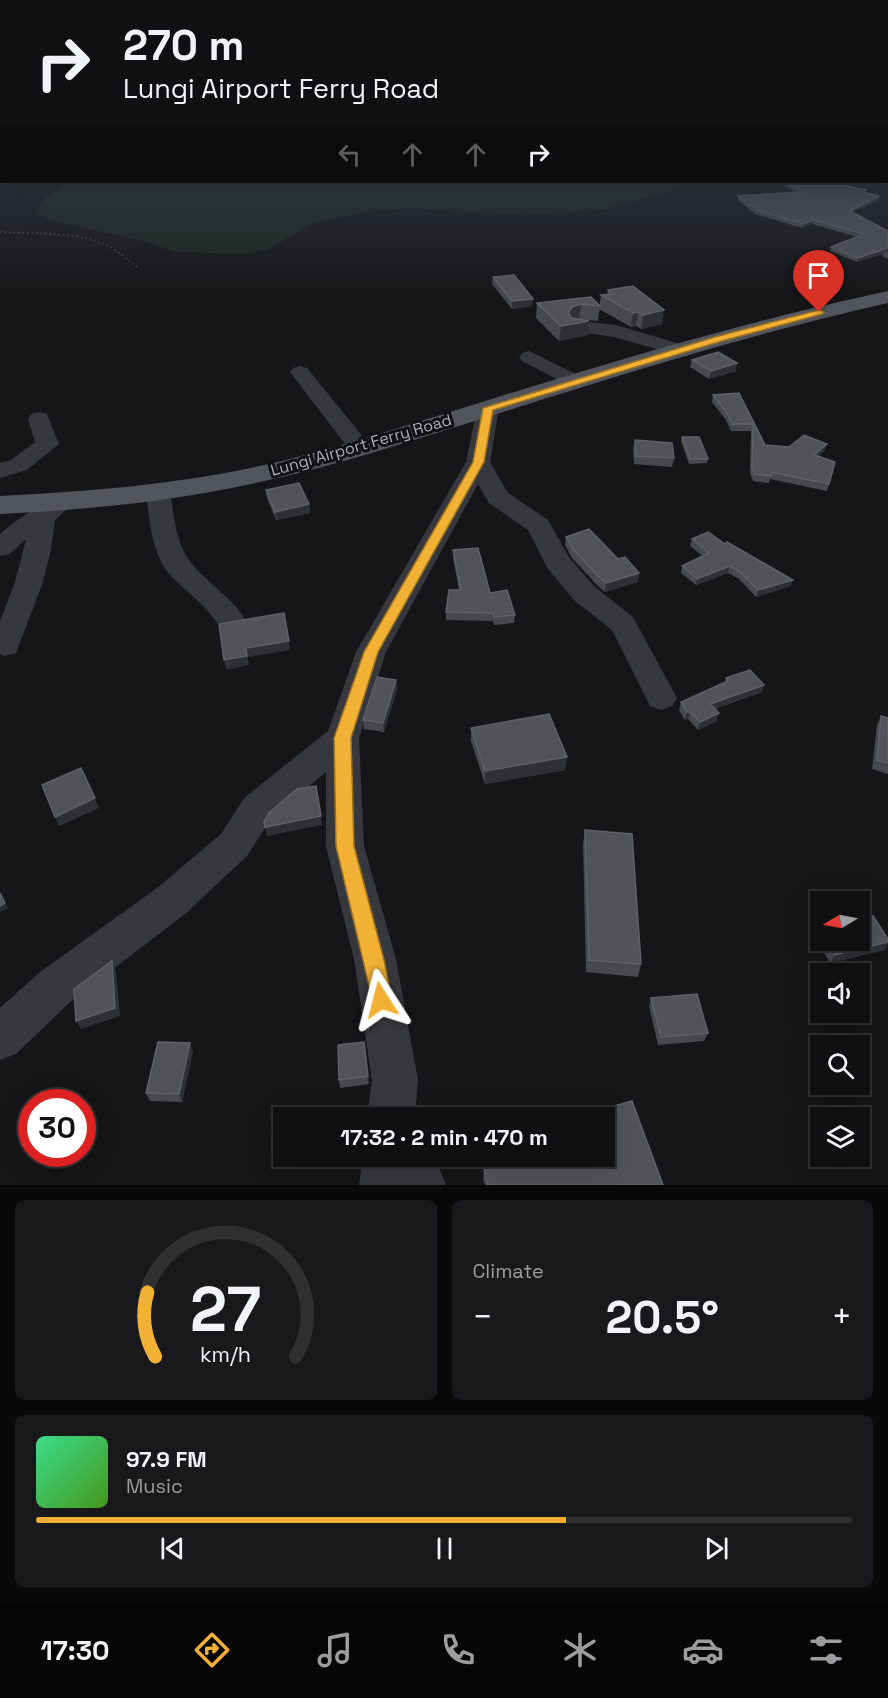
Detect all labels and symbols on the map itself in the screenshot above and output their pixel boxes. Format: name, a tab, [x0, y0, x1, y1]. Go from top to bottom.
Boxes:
pin	[793, 250, 844, 312]
street label: Lungi Airport Ferry Road	[268, 409, 454, 481]
north arrow	[810, 891, 870, 951]
position arrow	[349, 968, 413, 1032]
speed limit sign: 30	[18, 1089, 96, 1167]

